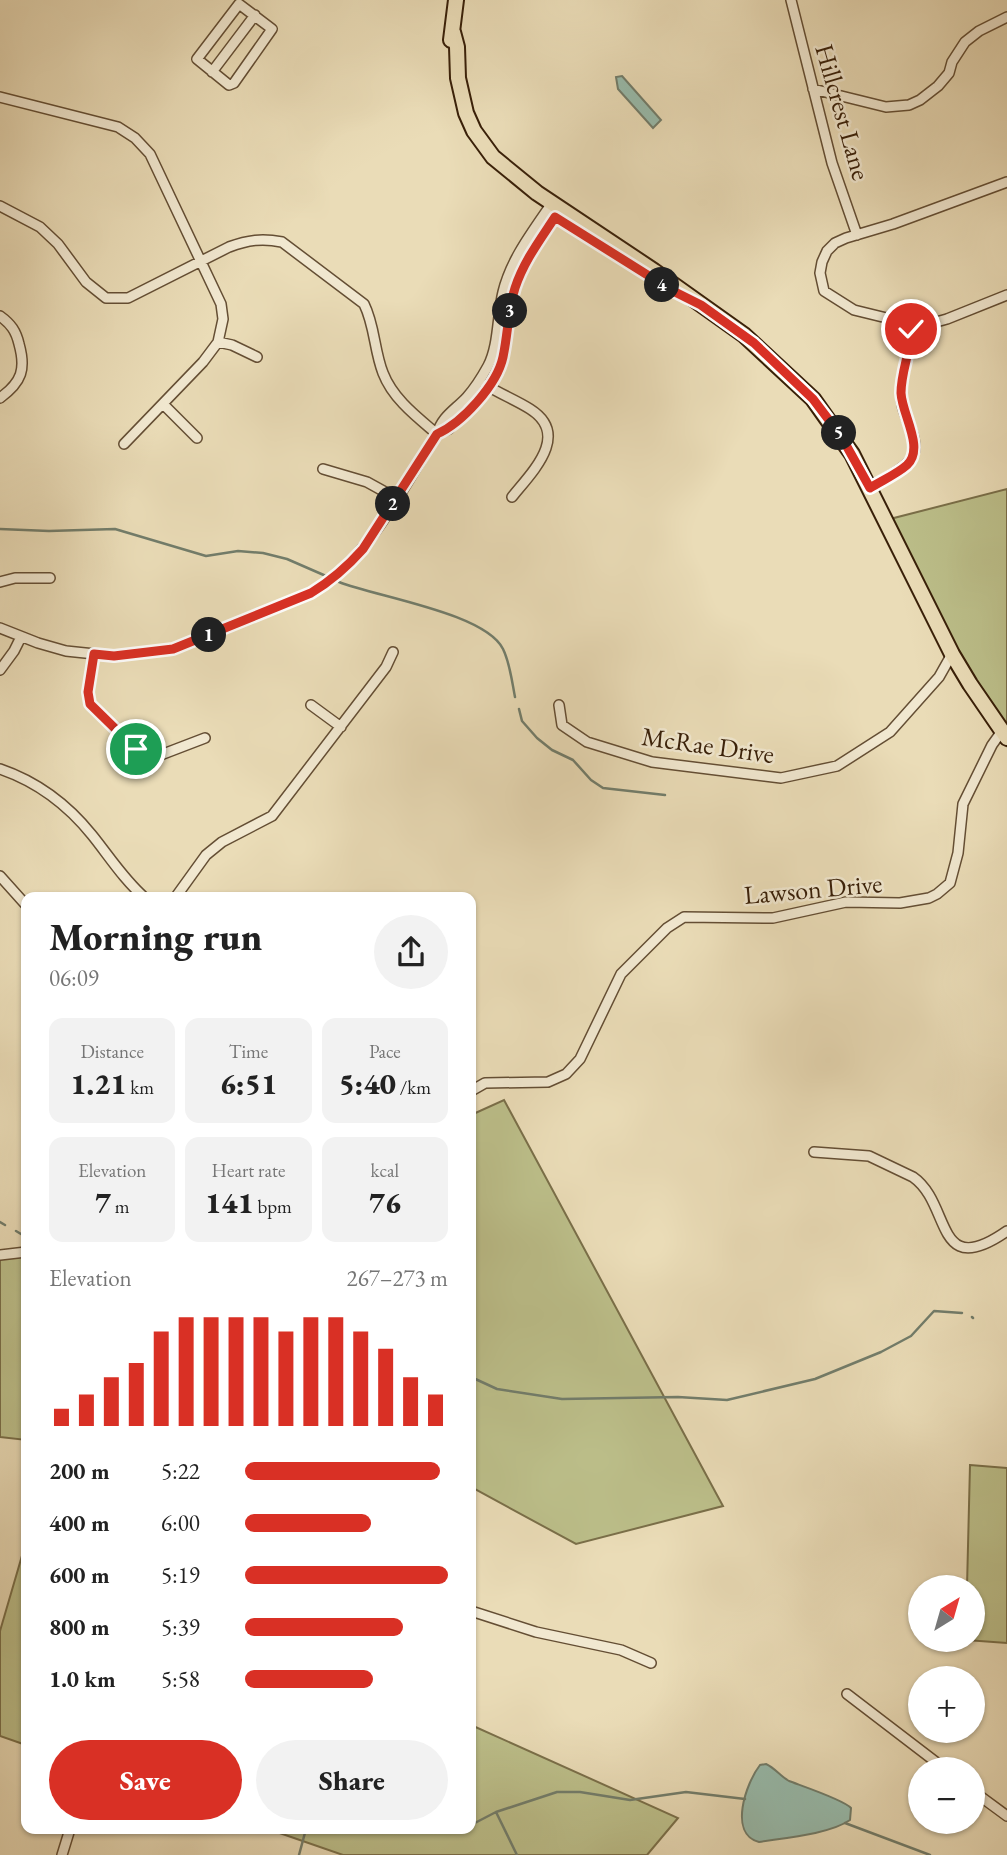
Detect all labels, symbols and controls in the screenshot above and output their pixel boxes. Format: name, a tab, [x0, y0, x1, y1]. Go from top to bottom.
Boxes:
street label: Hillcrest Lane	[807, 40, 879, 184]
pin: 4	[644, 268, 680, 302]
text: 4	[656, 272, 667, 297]
pin: 3	[492, 294, 528, 328]
text: 3	[504, 298, 515, 323]
pin	[881, 299, 941, 359]
icon: check	[892, 310, 930, 348]
pin: 5	[822, 416, 856, 450]
text: 5	[833, 420, 844, 445]
pin: 2	[376, 486, 410, 522]
text: 2	[387, 491, 398, 516]
pin: 1	[192, 618, 227, 652]
text: 1	[203, 622, 214, 647]
pin	[106, 719, 166, 779]
street label: McRae Drive	[640, 719, 776, 771]
icon: arrive	[117, 730, 155, 768]
street label: Lawson Drive	[742, 866, 884, 912]
text: Morning run	[49, 912, 262, 961]
button: share	[374, 915, 448, 989]
text: 06:09	[49, 963, 99, 993]
text: Distance	[80, 1039, 144, 1064]
text: Time	[229, 1039, 268, 1064]
text: Pace	[369, 1039, 401, 1064]
text: 1.21	[70, 1064, 126, 1103]
text: 6:51	[220, 1064, 277, 1103]
text: 5:40	[339, 1064, 396, 1103]
text: km	[126, 1075, 154, 1100]
text: /km	[396, 1075, 431, 1100]
text: Elevation	[78, 1158, 146, 1183]
text: Heart rate	[212, 1158, 285, 1183]
text: kcal	[371, 1158, 399, 1183]
text: 7	[95, 1183, 111, 1222]
text: 141	[205, 1183, 254, 1222]
text: 76	[369, 1183, 401, 1222]
text: m	[111, 1194, 130, 1219]
text: bpm	[254, 1194, 292, 1219]
text: Elevation	[49, 1263, 132, 1293]
text: 267–273 m	[347, 1263, 448, 1293]
text: 200 m	[49, 1456, 110, 1486]
text: 5:22	[161, 1456, 200, 1486]
text: 400 m	[49, 1508, 110, 1538]
text: 6:00	[161, 1508, 200, 1538]
text: 600 m	[49, 1560, 110, 1590]
text: 5:19	[161, 1560, 200, 1590]
north arrow	[908, 1575, 985, 1652]
map controls	[908, 1575, 985, 1834]
text: 800 m	[49, 1612, 110, 1642]
text: 5:39	[161, 1612, 200, 1642]
text: 1.0 km	[49, 1664, 116, 1694]
text: 5:58	[161, 1664, 200, 1694]
button: +	[908, 1666, 985, 1743]
button: Save	[49, 1740, 242, 1820]
button: Share	[256, 1740, 448, 1820]
button: −	[908, 1757, 985, 1834]

